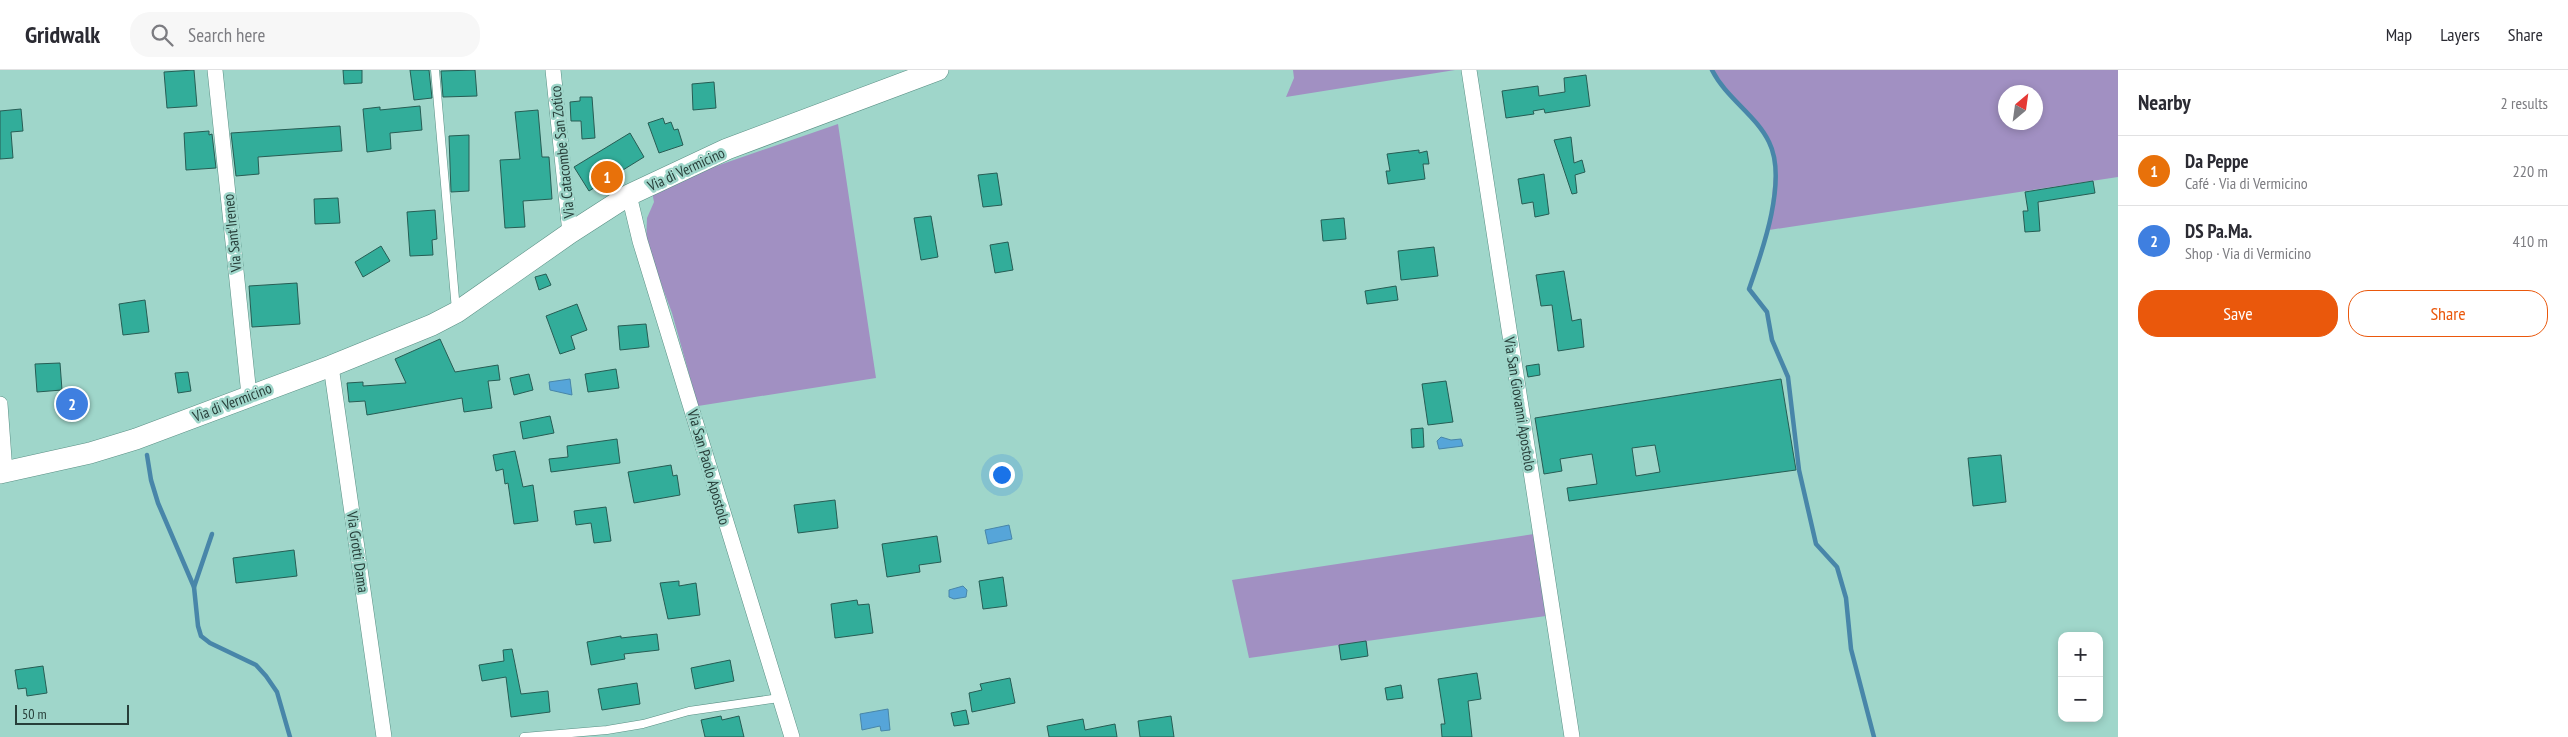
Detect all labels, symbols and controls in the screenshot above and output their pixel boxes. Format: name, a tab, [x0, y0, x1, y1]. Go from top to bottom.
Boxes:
search box	[130, 12, 480, 57]
text: Gridwalk	[25, 19, 100, 50]
icon: search	[148, 21, 176, 49]
text: Search here	[188, 23, 265, 47]
text: Map	[2386, 23, 2412, 46]
text: Layers	[2440, 23, 2480, 46]
text: Share	[2508, 23, 2543, 46]
street label: Via Catacombe San Zotico	[546, 85, 578, 220]
north arrow	[1998, 85, 2043, 130]
text: Nearby	[2138, 89, 2191, 116]
text: 2 results	[2501, 93, 2548, 113]
street label: Via di Vermicino	[643, 143, 728, 196]
text: Da Peppe	[2185, 149, 2249, 173]
pin: 1	[591, 158, 623, 196]
text: 1	[2150, 161, 2158, 181]
text: 220 m	[2513, 161, 2548, 181]
text: Café · Via di Vermicino	[2185, 173, 2308, 193]
street label: Via Sant'Ireneo	[218, 193, 246, 274]
text: DS Pa.Ma.	[2185, 219, 2252, 243]
text: 2	[2150, 231, 2158, 251]
text: 410 m	[2513, 231, 2548, 251]
text: Shop · Via di Vermicino	[2185, 243, 2311, 263]
button: Save	[2138, 290, 2338, 337]
button: Share	[2348, 290, 2548, 337]
street label: Via San Giovanni Apostolo	[1500, 335, 1540, 472]
street label: Via di Vermicino	[189, 378, 274, 426]
pin: 2	[56, 385, 88, 423]
street label: Via San Paolo Apostolo	[683, 406, 735, 527]
your location	[989, 462, 1015, 488]
street label: Via Grotti Dama	[343, 509, 373, 594]
map controls	[2058, 632, 2103, 722]
button: +	[2058, 632, 2103, 677]
button: −	[2058, 677, 2103, 722]
scale bar	[15, 702, 129, 725]
text: 50 m	[22, 705, 47, 723]

